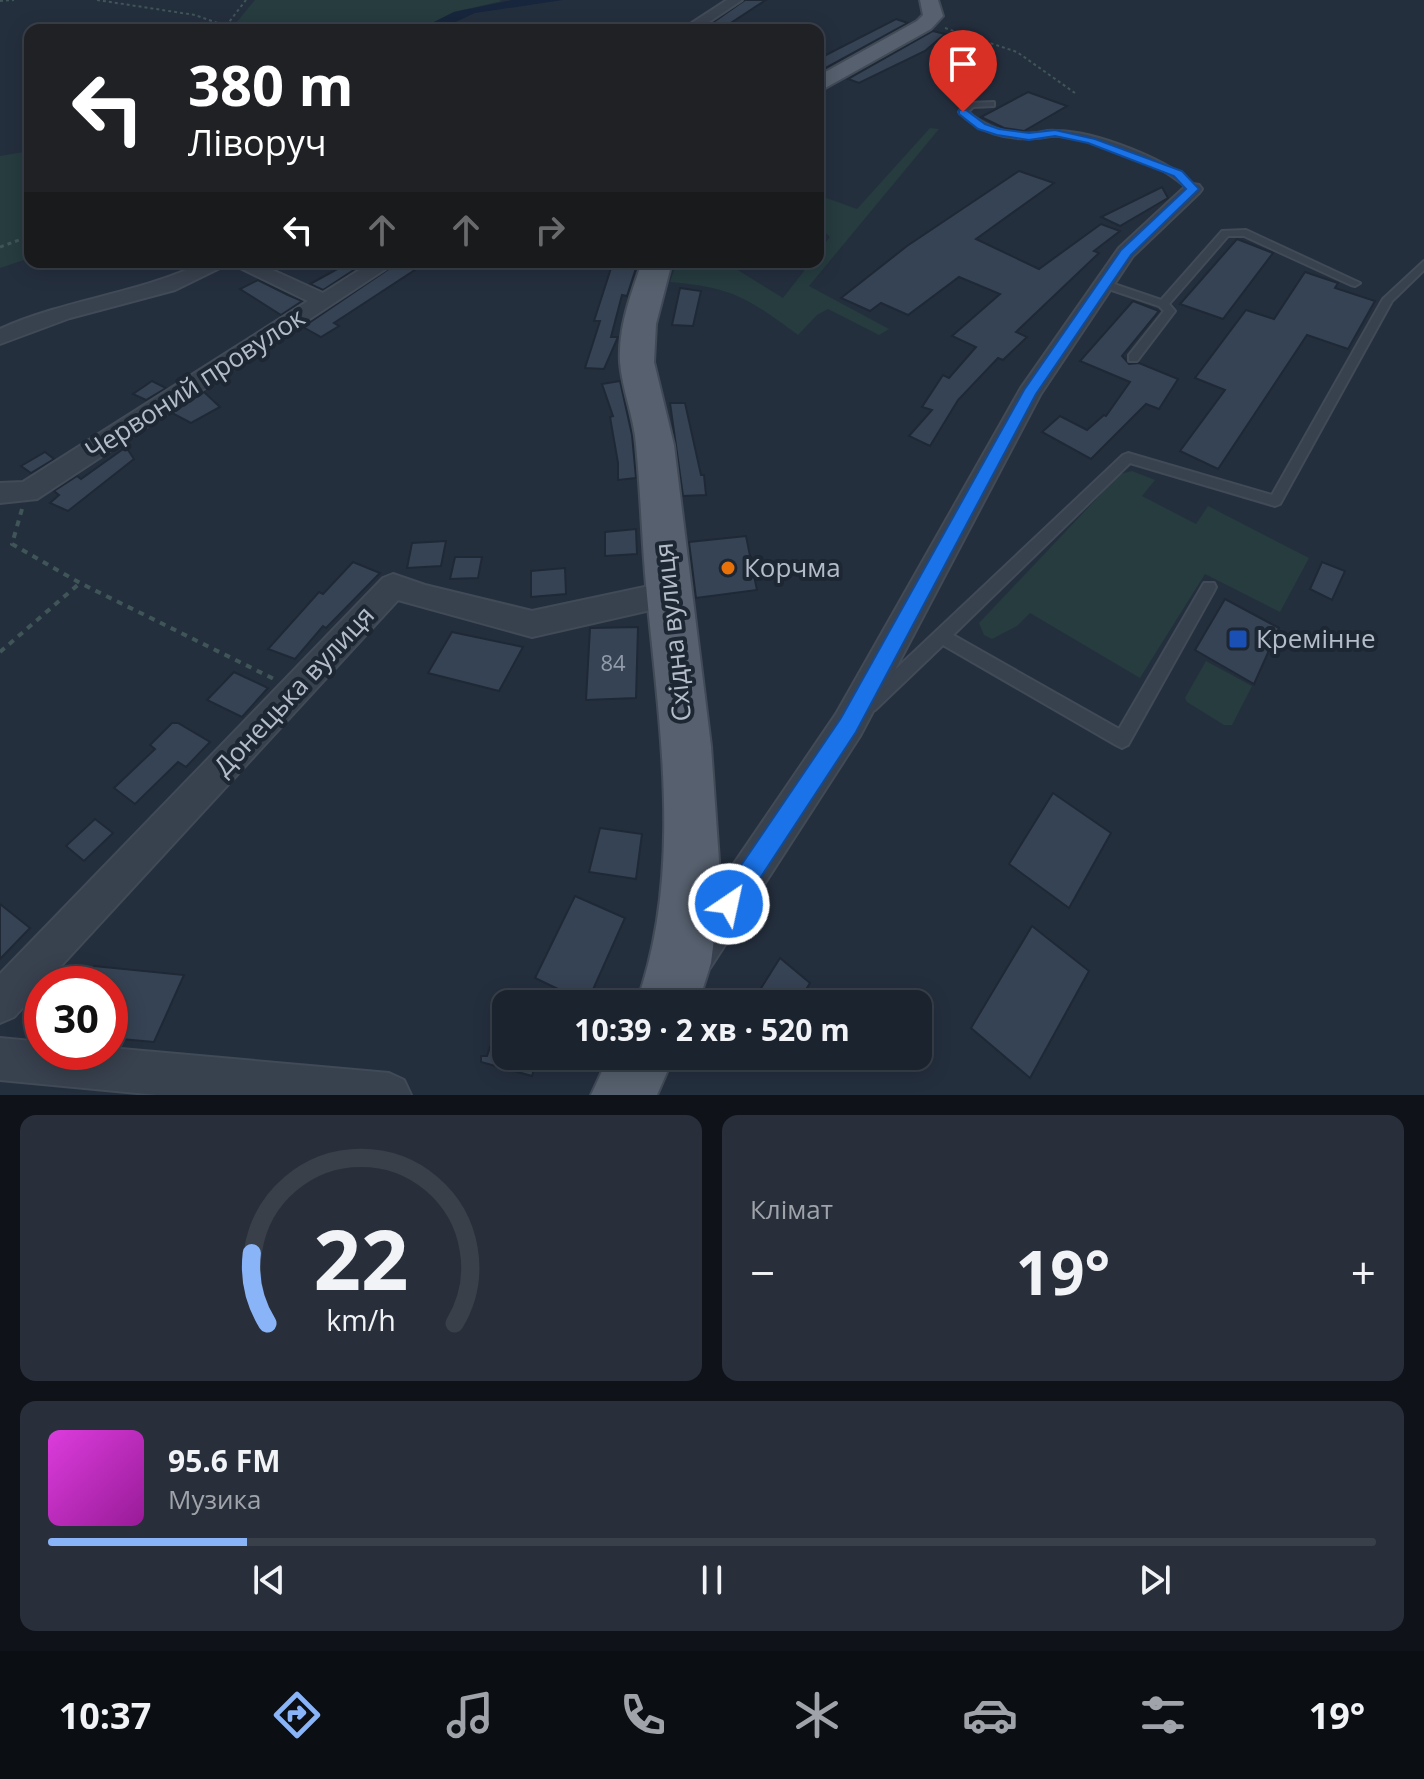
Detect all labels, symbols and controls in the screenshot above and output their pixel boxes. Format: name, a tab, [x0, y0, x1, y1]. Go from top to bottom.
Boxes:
pin	[929, 30, 997, 112]
icon: arrive	[941, 42, 985, 86]
text: 380 m	[188, 46, 354, 122]
icon: left	[56, 56, 160, 160]
text: Ліворуч	[188, 118, 327, 167]
icon: left	[276, 208, 320, 252]
icon: ahead	[360, 208, 404, 252]
icon: ahead	[444, 208, 488, 252]
icon: right	[528, 208, 572, 252]
street label: Червоний провулок	[78, 298, 312, 468]
street label: Східна вулиця	[645, 541, 699, 723]
place label: Корчма	[744, 549, 841, 585]
marker: Корчма	[719, 559, 737, 577]
street label: Донецька вулиця	[205, 597, 382, 783]
place label: Кремінне	[1256, 620, 1376, 656]
marker: Кремінне	[1227, 628, 1249, 650]
house number: 84	[600, 647, 626, 677]
position arrow	[687, 862, 771, 946]
speed limit sign: 30	[24, 966, 128, 1070]
text: 10:39 · 2 хв · 520 m	[574, 1009, 850, 1050]
text: Клімат	[750, 1191, 833, 1227]
text: 22	[313, 1201, 409, 1314]
text: 19°	[1016, 1231, 1110, 1313]
text: −	[750, 1242, 775, 1302]
text: +	[1351, 1242, 1376, 1302]
text: km/h	[326, 1300, 396, 1339]
text: 95.6 FM	[168, 1440, 281, 1481]
text: Музика	[168, 1481, 261, 1517]
icon: previous	[247, 1558, 291, 1602]
icon: pause	[690, 1558, 734, 1602]
icon: next	[1133, 1558, 1177, 1602]
icon: directions	[269, 1687, 325, 1743]
icon: music	[442, 1687, 498, 1743]
icon: phone	[615, 1687, 671, 1743]
icon: climate	[789, 1687, 845, 1743]
icon: car	[962, 1687, 1018, 1743]
icon: filters	[1135, 1687, 1191, 1743]
text: 10:37	[59, 1691, 151, 1740]
text: 19°	[1309, 1691, 1365, 1740]

